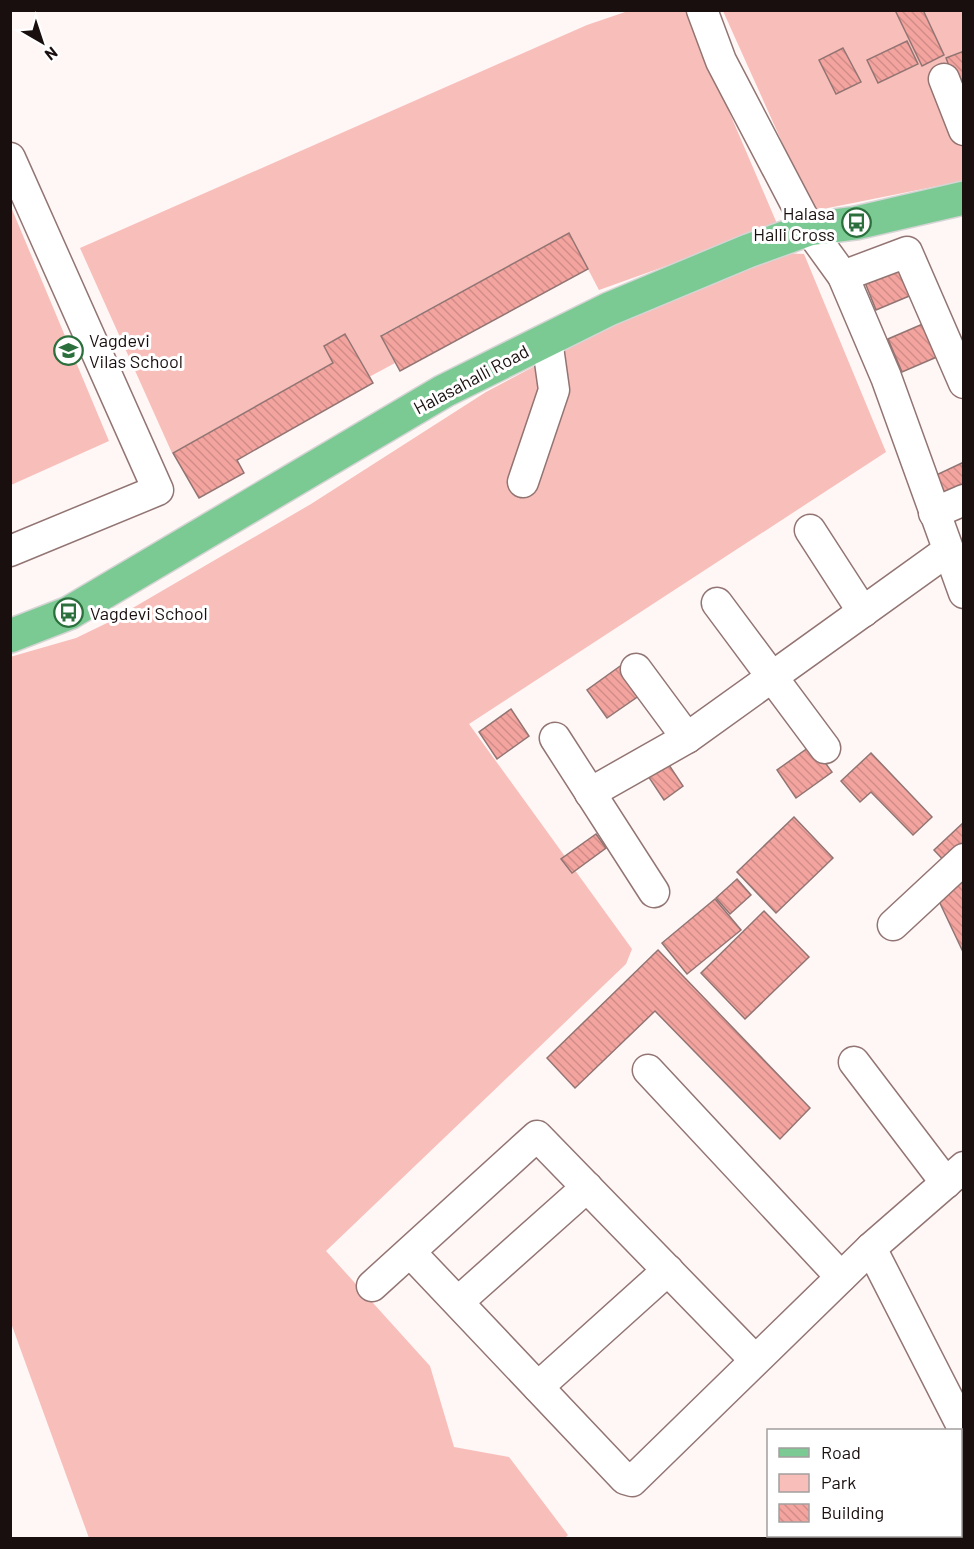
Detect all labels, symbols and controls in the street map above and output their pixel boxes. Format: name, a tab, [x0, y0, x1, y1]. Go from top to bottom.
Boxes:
north arrow	[12, 12, 72, 72]
text: N	[42, 43, 62, 65]
place label: Halasa Halli Cross	[753, 202, 835, 245]
bus stop icon: Halasa Halli Cross	[840, 207, 872, 239]
place label: Vagdevi Vilas School	[89, 329, 183, 372]
school or university icon: Vagdevi Vilas School	[52, 334, 84, 366]
street label: Halasahalli Road	[410, 339, 532, 419]
bus stop icon: Vagdevi School	[53, 597, 85, 629]
place label: Vagdevi School	[90, 602, 208, 624]
legend	[767, 1429, 962, 1537]
text: Road	[821, 1441, 861, 1463]
text: Park	[821, 1471, 856, 1493]
text: Building	[821, 1501, 884, 1523]

